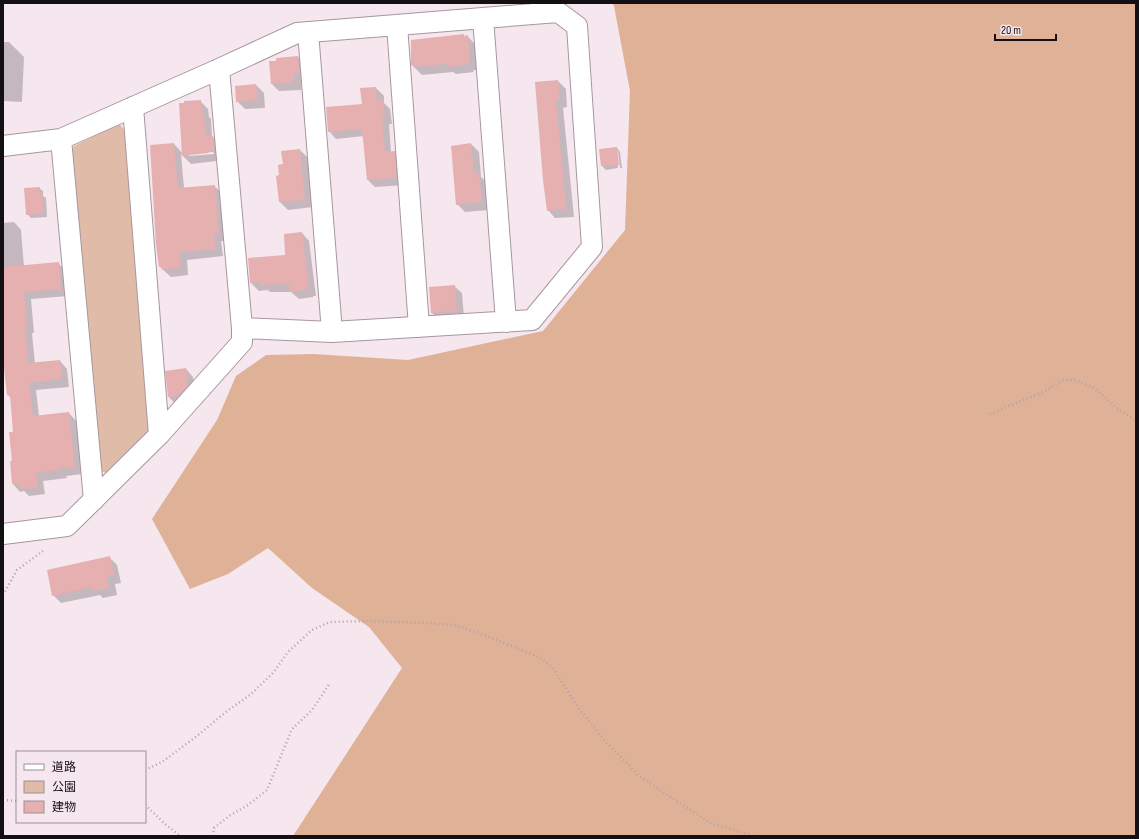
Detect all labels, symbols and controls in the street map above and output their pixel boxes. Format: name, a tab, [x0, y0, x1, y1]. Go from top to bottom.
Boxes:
scale bar	[995, 16, 1056, 42]
text: 20 m	[1001, 23, 1021, 38]
legend	[16, 751, 146, 823]
text: 道路	[52, 760, 76, 775]
text: 公園	[52, 780, 76, 795]
text: 建物	[52, 800, 76, 815]

